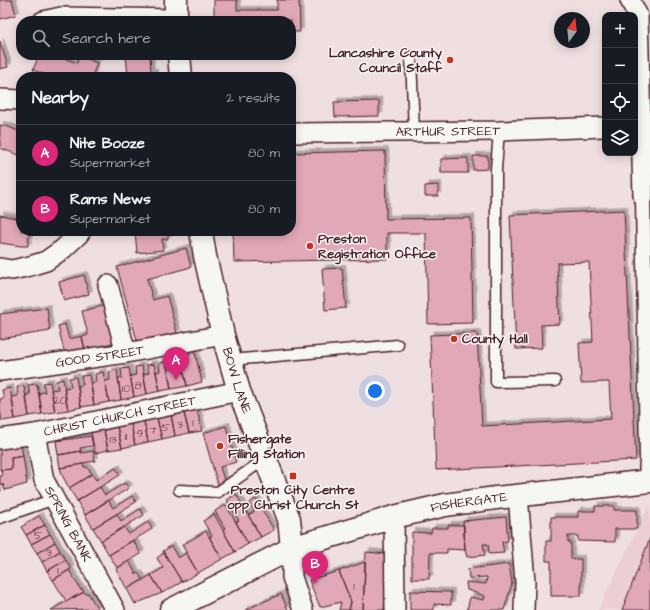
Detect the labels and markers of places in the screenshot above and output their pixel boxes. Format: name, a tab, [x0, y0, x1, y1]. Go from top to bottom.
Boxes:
place label: Lancashire County Council Staff	[329, 44, 443, 77]
marker: Lancashire County Council Staff	[445, 55, 455, 65]
place label: Preston Registration Office	[318, 230, 436, 265]
marker: Preston Registration Office	[305, 241, 315, 251]
place label: County Hall	[462, 330, 528, 349]
marker: County Hall	[449, 334, 459, 344]
pin: A	[163, 347, 189, 380]
place label: Fishergate Filling Station	[228, 430, 305, 465]
marker: Fishergate Filling Station	[215, 441, 225, 451]
marker: Preston City Centre opp Christ Church St	[288, 471, 298, 481]
place label: Preston City Centre opp Christ Church St	[227, 481, 360, 515]
pin: B	[302, 551, 328, 584]

